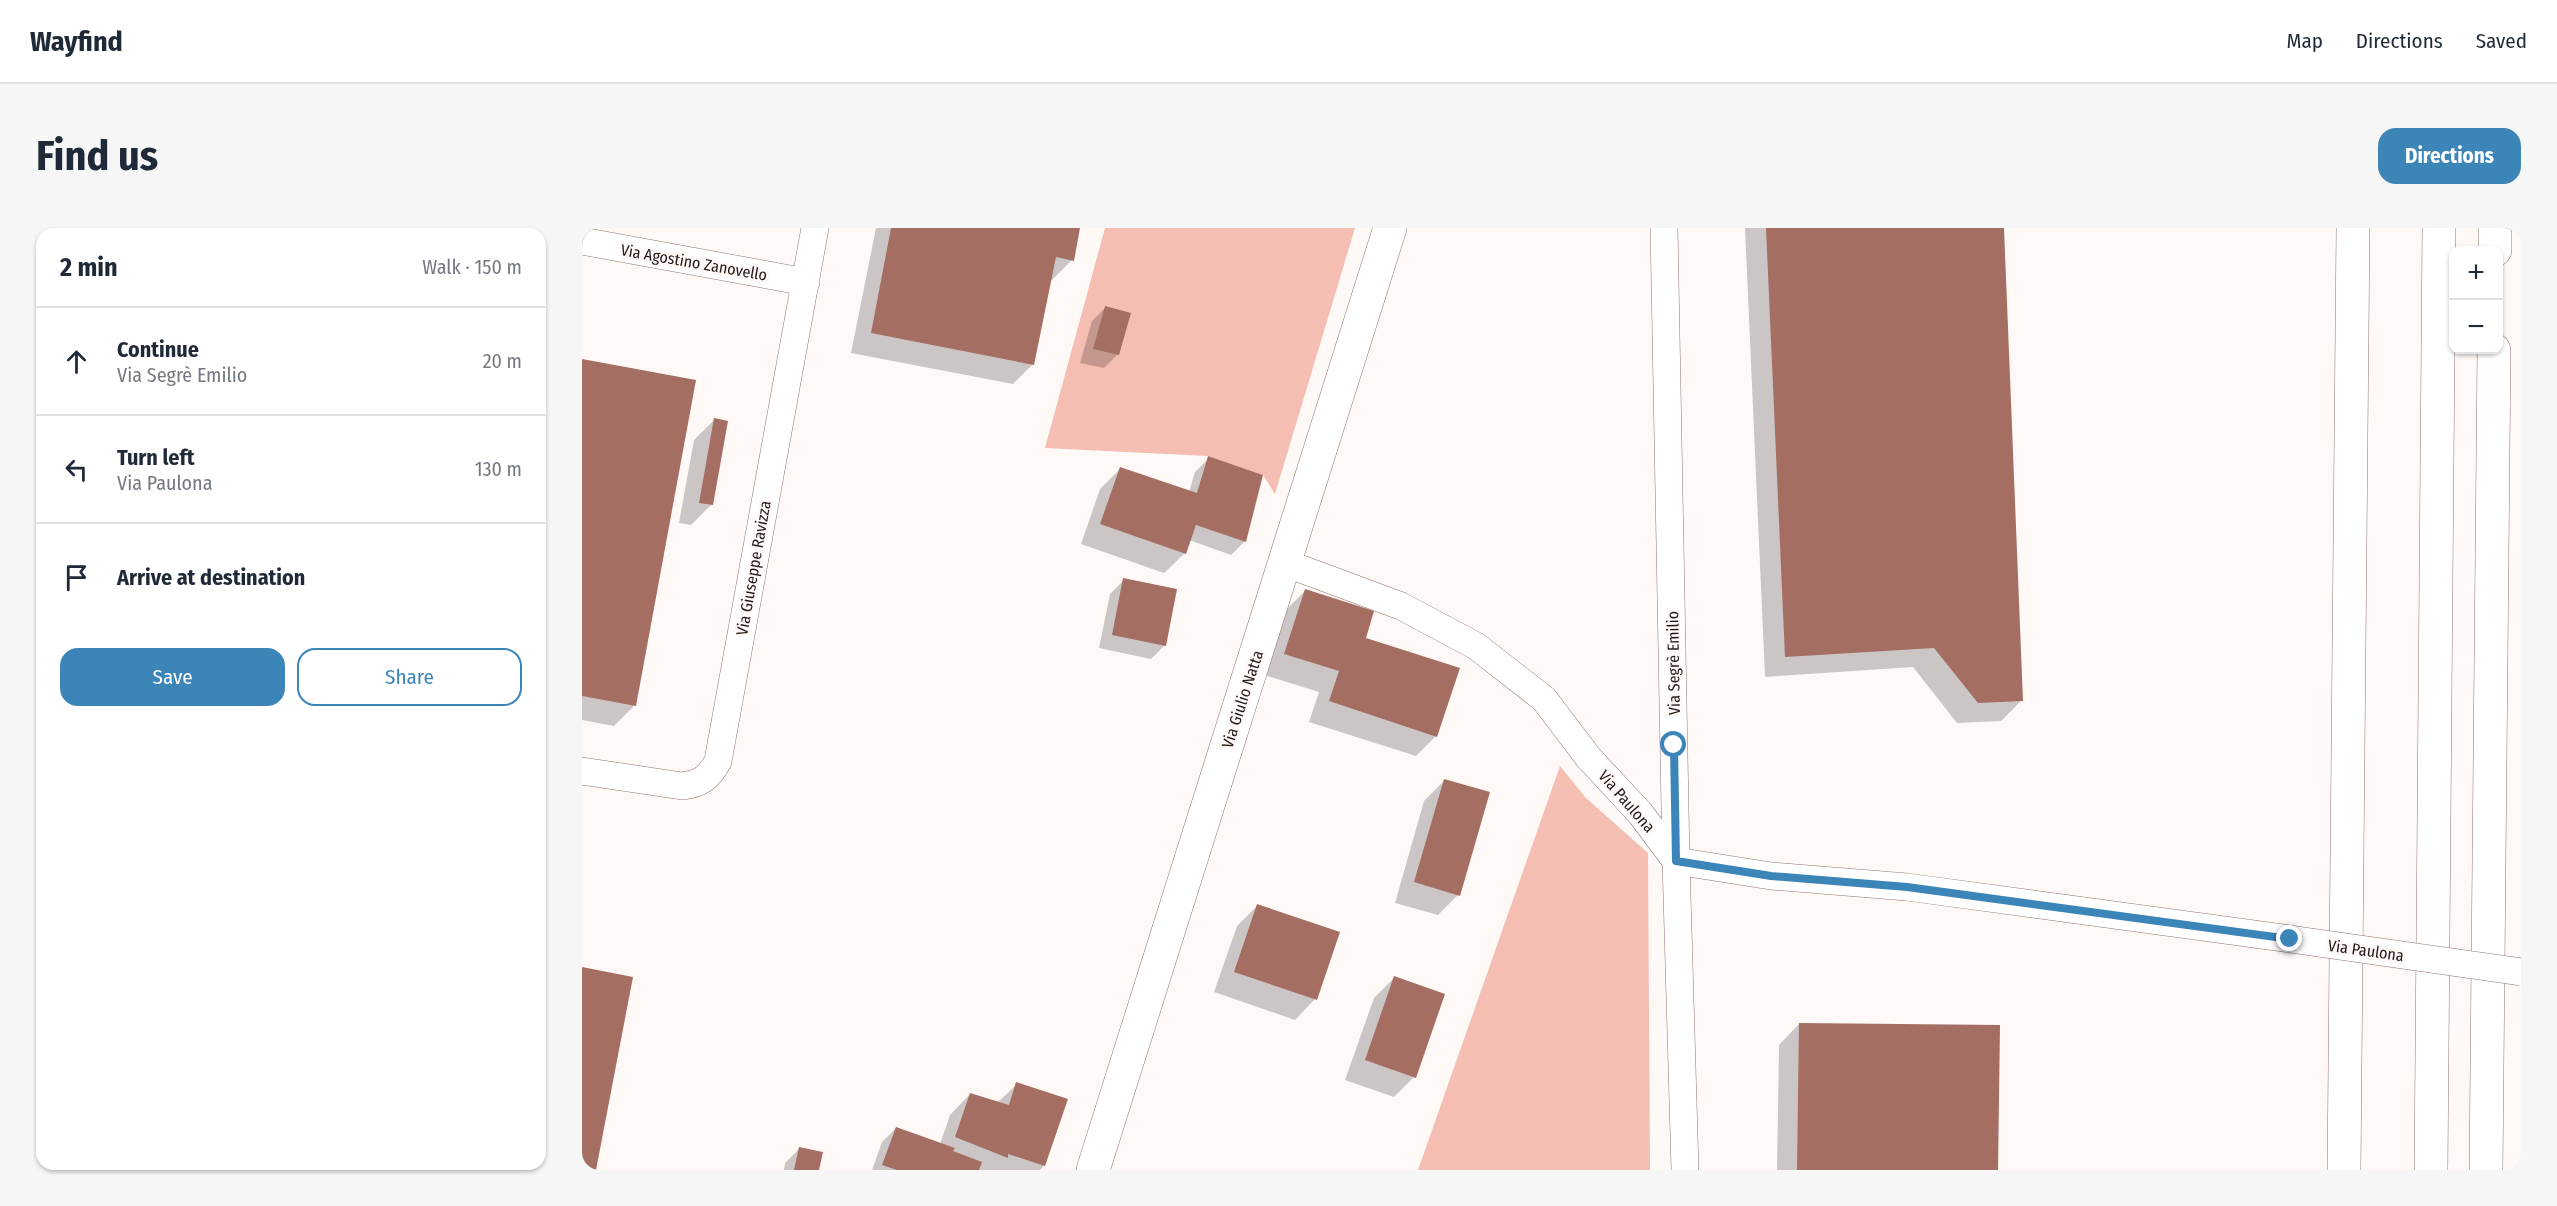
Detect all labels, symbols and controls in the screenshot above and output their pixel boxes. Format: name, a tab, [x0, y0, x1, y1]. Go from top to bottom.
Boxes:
text: Wayfind	[30, 25, 123, 58]
text: Map	[2286, 28, 2323, 54]
text: Directions	[2356, 28, 2443, 54]
text: Saved	[2476, 28, 2527, 54]
button: Directions	[2378, 128, 2521, 184]
text: Find us	[36, 131, 158, 181]
street label: Via Agostino Zanovello	[619, 240, 769, 285]
map controls	[2449, 246, 2503, 354]
button: +	[2449, 246, 2503, 300]
text: 2 min	[60, 252, 118, 283]
text: Walk · 150 m	[422, 255, 522, 279]
button: −	[2449, 300, 2503, 354]
text: Continue	[117, 336, 199, 363]
icon: ahead	[60, 345, 93, 378]
text: 20 m	[483, 349, 522, 373]
text: Via Segrè Emilio	[117, 363, 247, 387]
text: Turn left	[117, 444, 195, 471]
icon: left	[60, 453, 93, 486]
text: 130 m	[475, 457, 522, 481]
text: Via Paulona	[117, 471, 212, 495]
street label: Via Giuseppe Ravizza	[732, 499, 775, 637]
icon: arrive	[60, 561, 93, 594]
text: Arrive at destination	[117, 564, 305, 591]
street label: Via Segrè Emilio	[1663, 611, 1684, 715]
button: Save	[60, 648, 285, 706]
button: Share	[297, 648, 522, 706]
street label: Via Giulio Natta	[1218, 648, 1267, 750]
route start	[1660, 731, 1686, 757]
street label: Via Paulona	[1594, 766, 1659, 836]
route end	[2276, 925, 2302, 951]
street label: Via Paulona	[2327, 936, 2405, 965]

